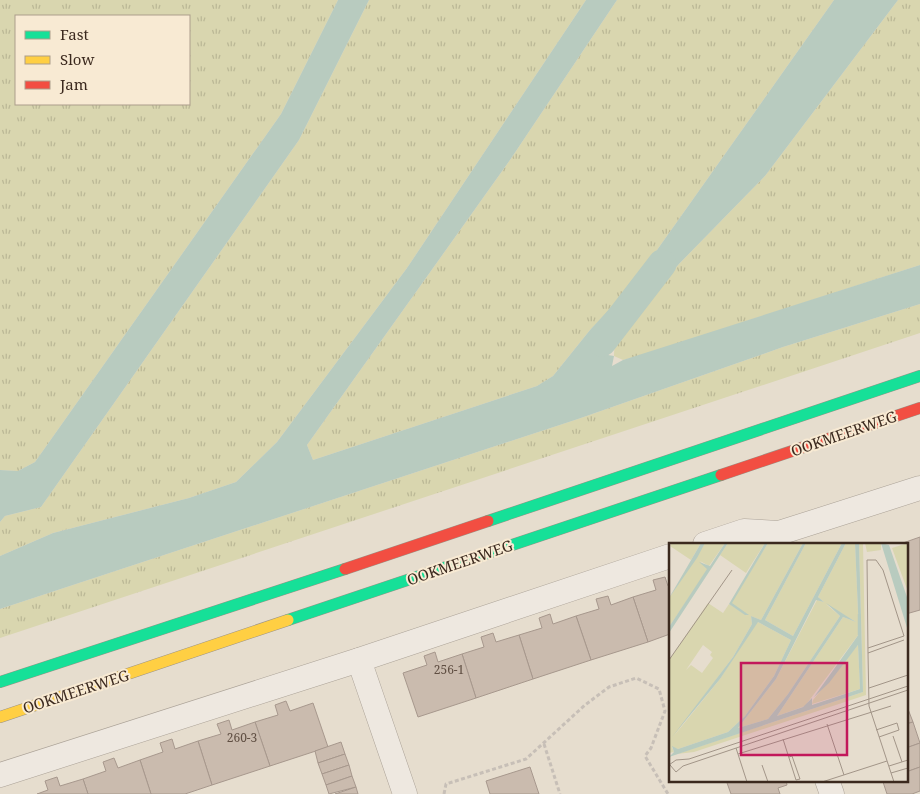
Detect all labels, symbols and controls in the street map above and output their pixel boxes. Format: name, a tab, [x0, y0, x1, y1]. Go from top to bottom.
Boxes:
legend	[15, 15, 190, 105]
text: Fast	[60, 24, 89, 44]
text: Slow	[60, 49, 94, 69]
text: Jam	[59, 74, 88, 94]
street label: OOKMEERWEG	[788, 405, 900, 461]
street label: OOKMEERWEG	[404, 534, 516, 590]
inset map	[669, 543, 908, 782]
house number: 256-1	[434, 661, 464, 678]
street label: OOKMEERWEG	[20, 664, 132, 718]
house number: 260-3	[227, 729, 258, 746]

